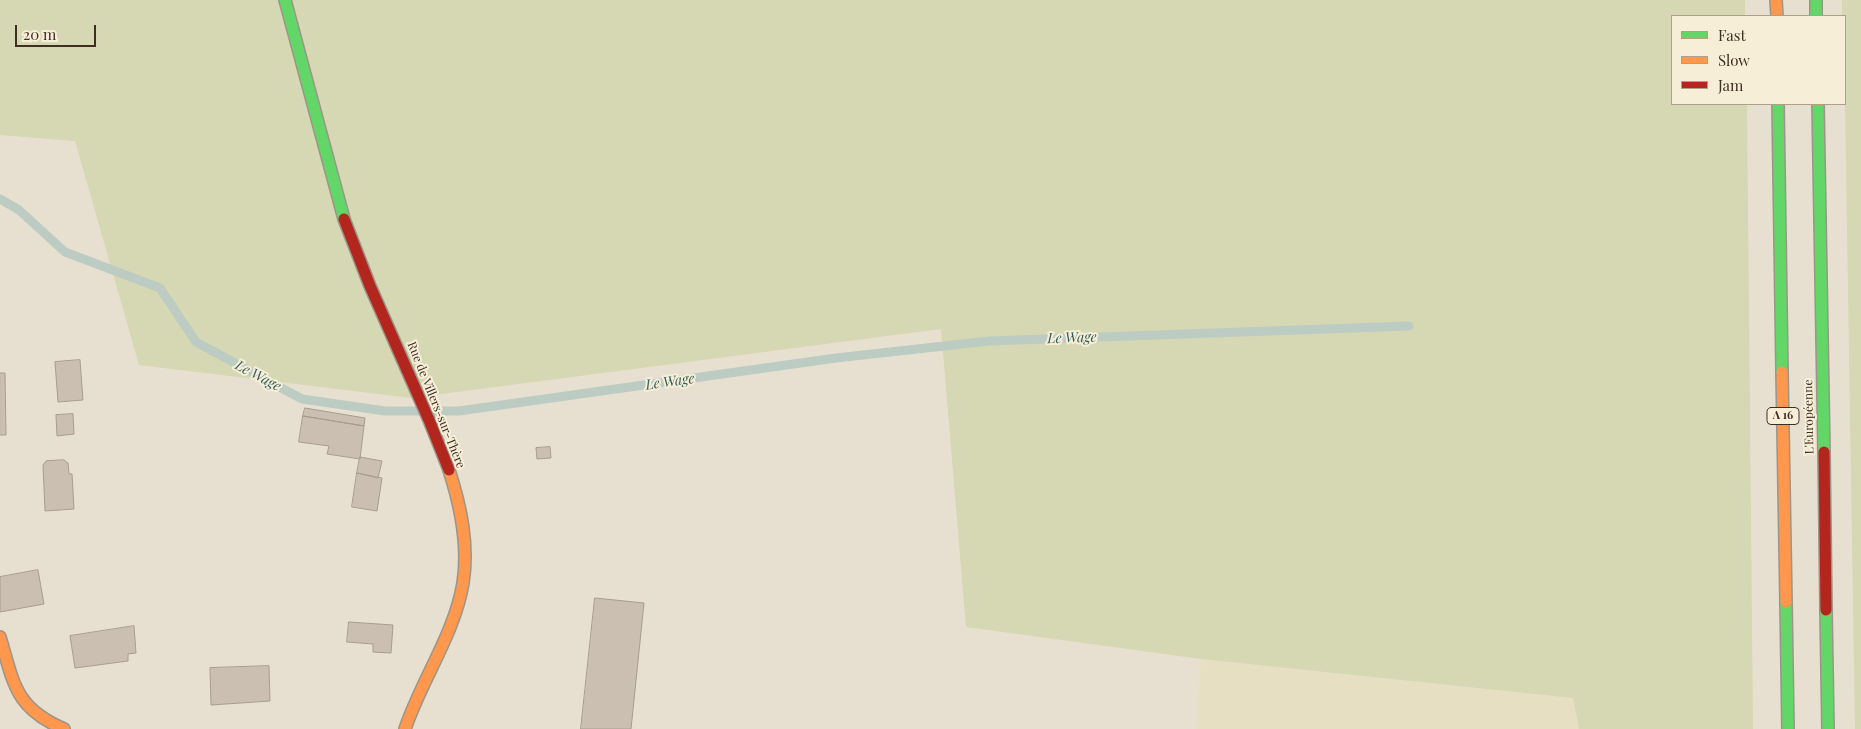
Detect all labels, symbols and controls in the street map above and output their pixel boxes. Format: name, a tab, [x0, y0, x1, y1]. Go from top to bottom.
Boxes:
scale bar	[18, 15, 99, 47]
legend	[1671, 15, 1846, 105]
text: 20 m	[23, 24, 56, 44]
text: Fast	[1718, 25, 1746, 45]
text: Slow	[1718, 50, 1750, 70]
text: Jam	[1718, 75, 1743, 95]
water label: Le Wage	[1047, 329, 1097, 347]
street label: Rue de Villers-sur-Thère	[404, 340, 468, 470]
water label: Le Wage	[232, 357, 284, 395]
water label: Le Wage	[644, 370, 696, 394]
street label: L'Européenne	[1801, 379, 1817, 455]
road number: A 16	[1767, 408, 1799, 424]

